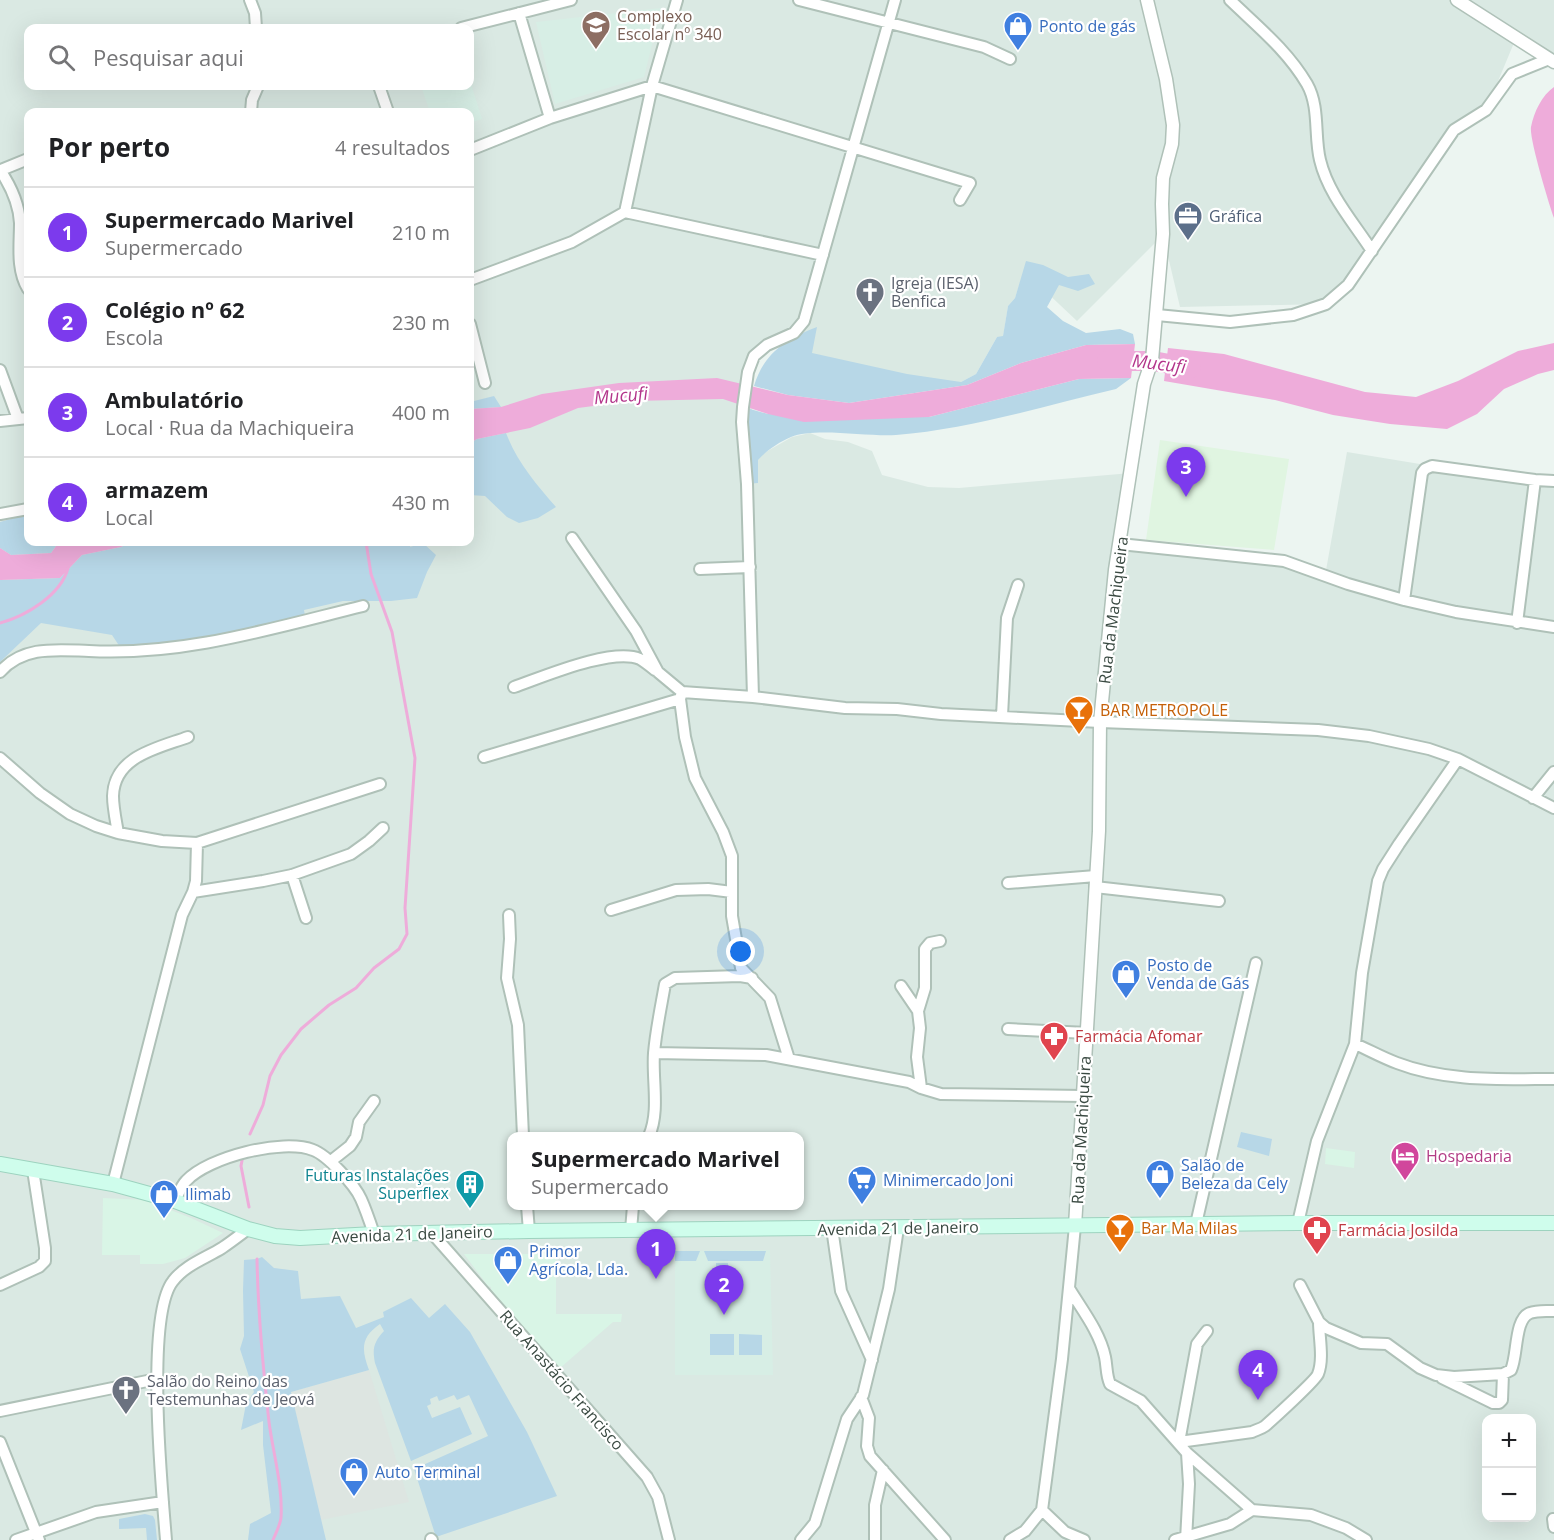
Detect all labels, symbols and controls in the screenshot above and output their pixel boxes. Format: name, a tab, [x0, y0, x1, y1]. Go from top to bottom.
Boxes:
place label: Complexo Escolar nº 340	[617, 5, 722, 45]
school or university icon: Complexo Escolar nº 340	[580, 9, 612, 51]
shop icon: Ponto de gás	[1002, 10, 1034, 52]
place label: Ponto de gás	[1039, 15, 1136, 37]
search box	[24, 24, 474, 90]
icon: search	[45, 41, 78, 74]
text: Pesquisar aqui	[93, 42, 244, 72]
text: Por perto	[48, 129, 170, 165]
text: 4 resultados	[335, 134, 450, 161]
office icon: Gráfica	[1172, 200, 1204, 242]
text: Supermercado Marivel	[105, 204, 354, 234]
place label: Gráfica	[1209, 205, 1262, 227]
text: 1	[62, 219, 73, 246]
text: 210 m	[392, 219, 450, 246]
text: Supermercado	[105, 234, 243, 261]
place label: Igreja (IESA) Benfica	[891, 272, 979, 312]
church icon: Igreja (IESA) Benfica	[854, 276, 886, 318]
text: Colégio nº 62	[105, 294, 245, 324]
text: 2	[62, 309, 73, 336]
text: 230 m	[392, 309, 450, 336]
text: Escola	[105, 324, 163, 351]
water label: Mucufi	[1131, 348, 1188, 378]
water label: Mucufi	[593, 381, 650, 409]
text: Ambulatório	[105, 384, 244, 414]
text: 3	[62, 399, 73, 426]
text: 400 m	[392, 399, 450, 426]
text: Local · Rua da Machiqueira	[105, 414, 354, 441]
pin: 3	[1166, 448, 1206, 497]
text: armazem	[105, 474, 209, 504]
text: 4	[62, 489, 73, 516]
text: 430 m	[392, 489, 450, 516]
text: Local	[105, 504, 153, 531]
street label: Rua da Machiqueira	[1093, 535, 1133, 685]
bar icon: BAR METROPOLE	[1063, 694, 1095, 736]
place label: BAR METROPOLE	[1100, 699, 1228, 721]
your location	[726, 937, 755, 966]
place label: Posto de Venda de Gás	[1147, 954, 1249, 994]
shop icon: Posto de Venda de Gás	[1110, 958, 1142, 1000]
pharmacy icon: Farmácia Afomar	[1038, 1020, 1070, 1062]
place label: Farmácia Afomar	[1075, 1025, 1203, 1047]
street label: Rua da Machiqueira	[1066, 1055, 1096, 1205]
popup	[507, 1132, 804, 1210]
hotel icon: Hospedaria	[1389, 1140, 1421, 1182]
text: Supermercado Marivel	[531, 1143, 780, 1173]
place label: Hospedaria	[1426, 1145, 1512, 1167]
place label: Salão de Beleza da Cely	[1181, 1154, 1289, 1194]
shop icon: Salão de Beleza da Cely	[1144, 1158, 1176, 1200]
place label: Futuras Instalações Superflex	[305, 1164, 450, 1204]
supermarket icon: Minimercado Joni	[846, 1164, 878, 1206]
building icon: Futuras Instalações Superflex	[454, 1168, 486, 1210]
place label: Minimercado Joni	[883, 1169, 1014, 1191]
text: Supermercado	[531, 1173, 669, 1200]
shop icon: Ilimab	[148, 1178, 180, 1220]
place label: Ilimab	[185, 1183, 231, 1205]
bar icon: Bar Ma Milas	[1104, 1212, 1136, 1254]
pharmacy icon: Farmácia Josilda	[1301, 1214, 1333, 1256]
street label: Avenida 21 de Janeiro	[817, 1216, 979, 1240]
place label: Bar Ma Milas	[1141, 1217, 1237, 1239]
place label: Farmácia Josilda	[1338, 1219, 1458, 1241]
street label: Avenida 21 de Janeiro	[331, 1220, 493, 1248]
pin: 1	[636, 1230, 676, 1279]
place label: Primor Agrícola, Lda.	[529, 1240, 628, 1280]
shop icon: Primor Agrícola, Lda.	[492, 1244, 524, 1286]
pin: 2	[704, 1266, 744, 1315]
street label: Rua Anastácio Francisco	[495, 1305, 629, 1455]
pin: 4	[1238, 1350, 1278, 1400]
place label: Salão do Reino das Testemunhas de Jeová	[147, 1370, 315, 1410]
church icon: Salão do Reino das Testemunhas de Jeová	[110, 1374, 142, 1416]
map controls	[1482, 1414, 1536, 1522]
button: +	[1482, 1414, 1536, 1468]
shop icon: Auto Terminal	[338, 1456, 370, 1498]
place label: Auto Terminal	[375, 1461, 480, 1483]
button: −	[1482, 1468, 1536, 1522]

